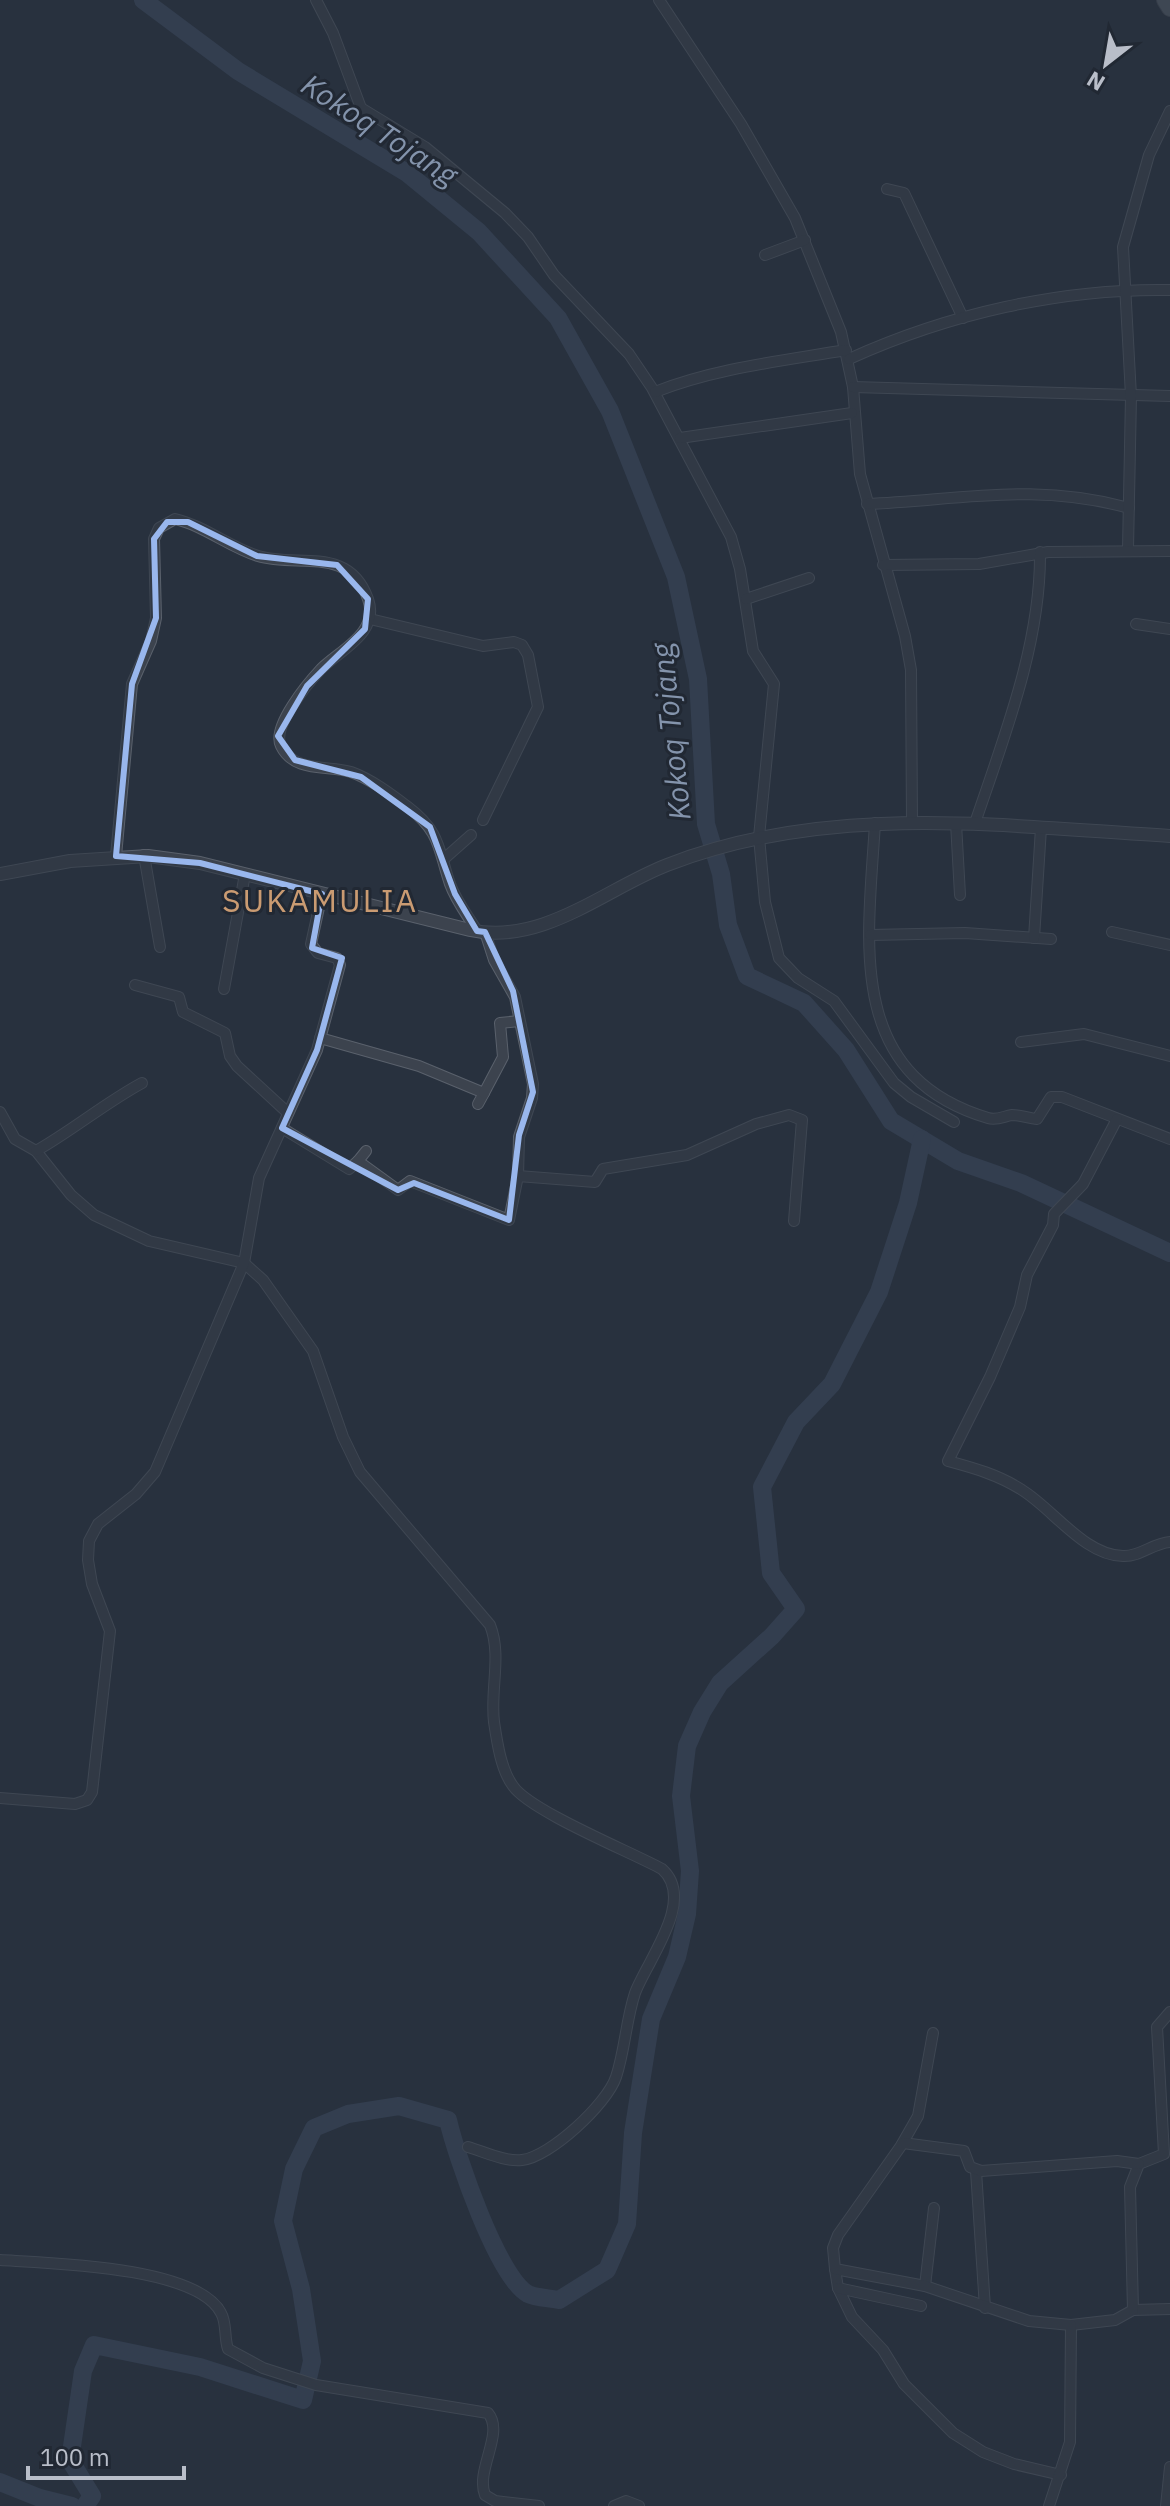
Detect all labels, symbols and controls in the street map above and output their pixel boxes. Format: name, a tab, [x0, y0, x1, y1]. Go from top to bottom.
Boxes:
north arrow	[1066, 24, 1146, 104]
water label: Kokoq Tojang	[295, 64, 467, 195]
text: N	[1081, 65, 1110, 98]
water label: Kokoq Tojang	[641, 640, 699, 823]
district label: SUKAMULIA	[222, 879, 418, 921]
scale bar	[28, 2430, 184, 2480]
text: 100 m	[40, 2441, 110, 2473]

